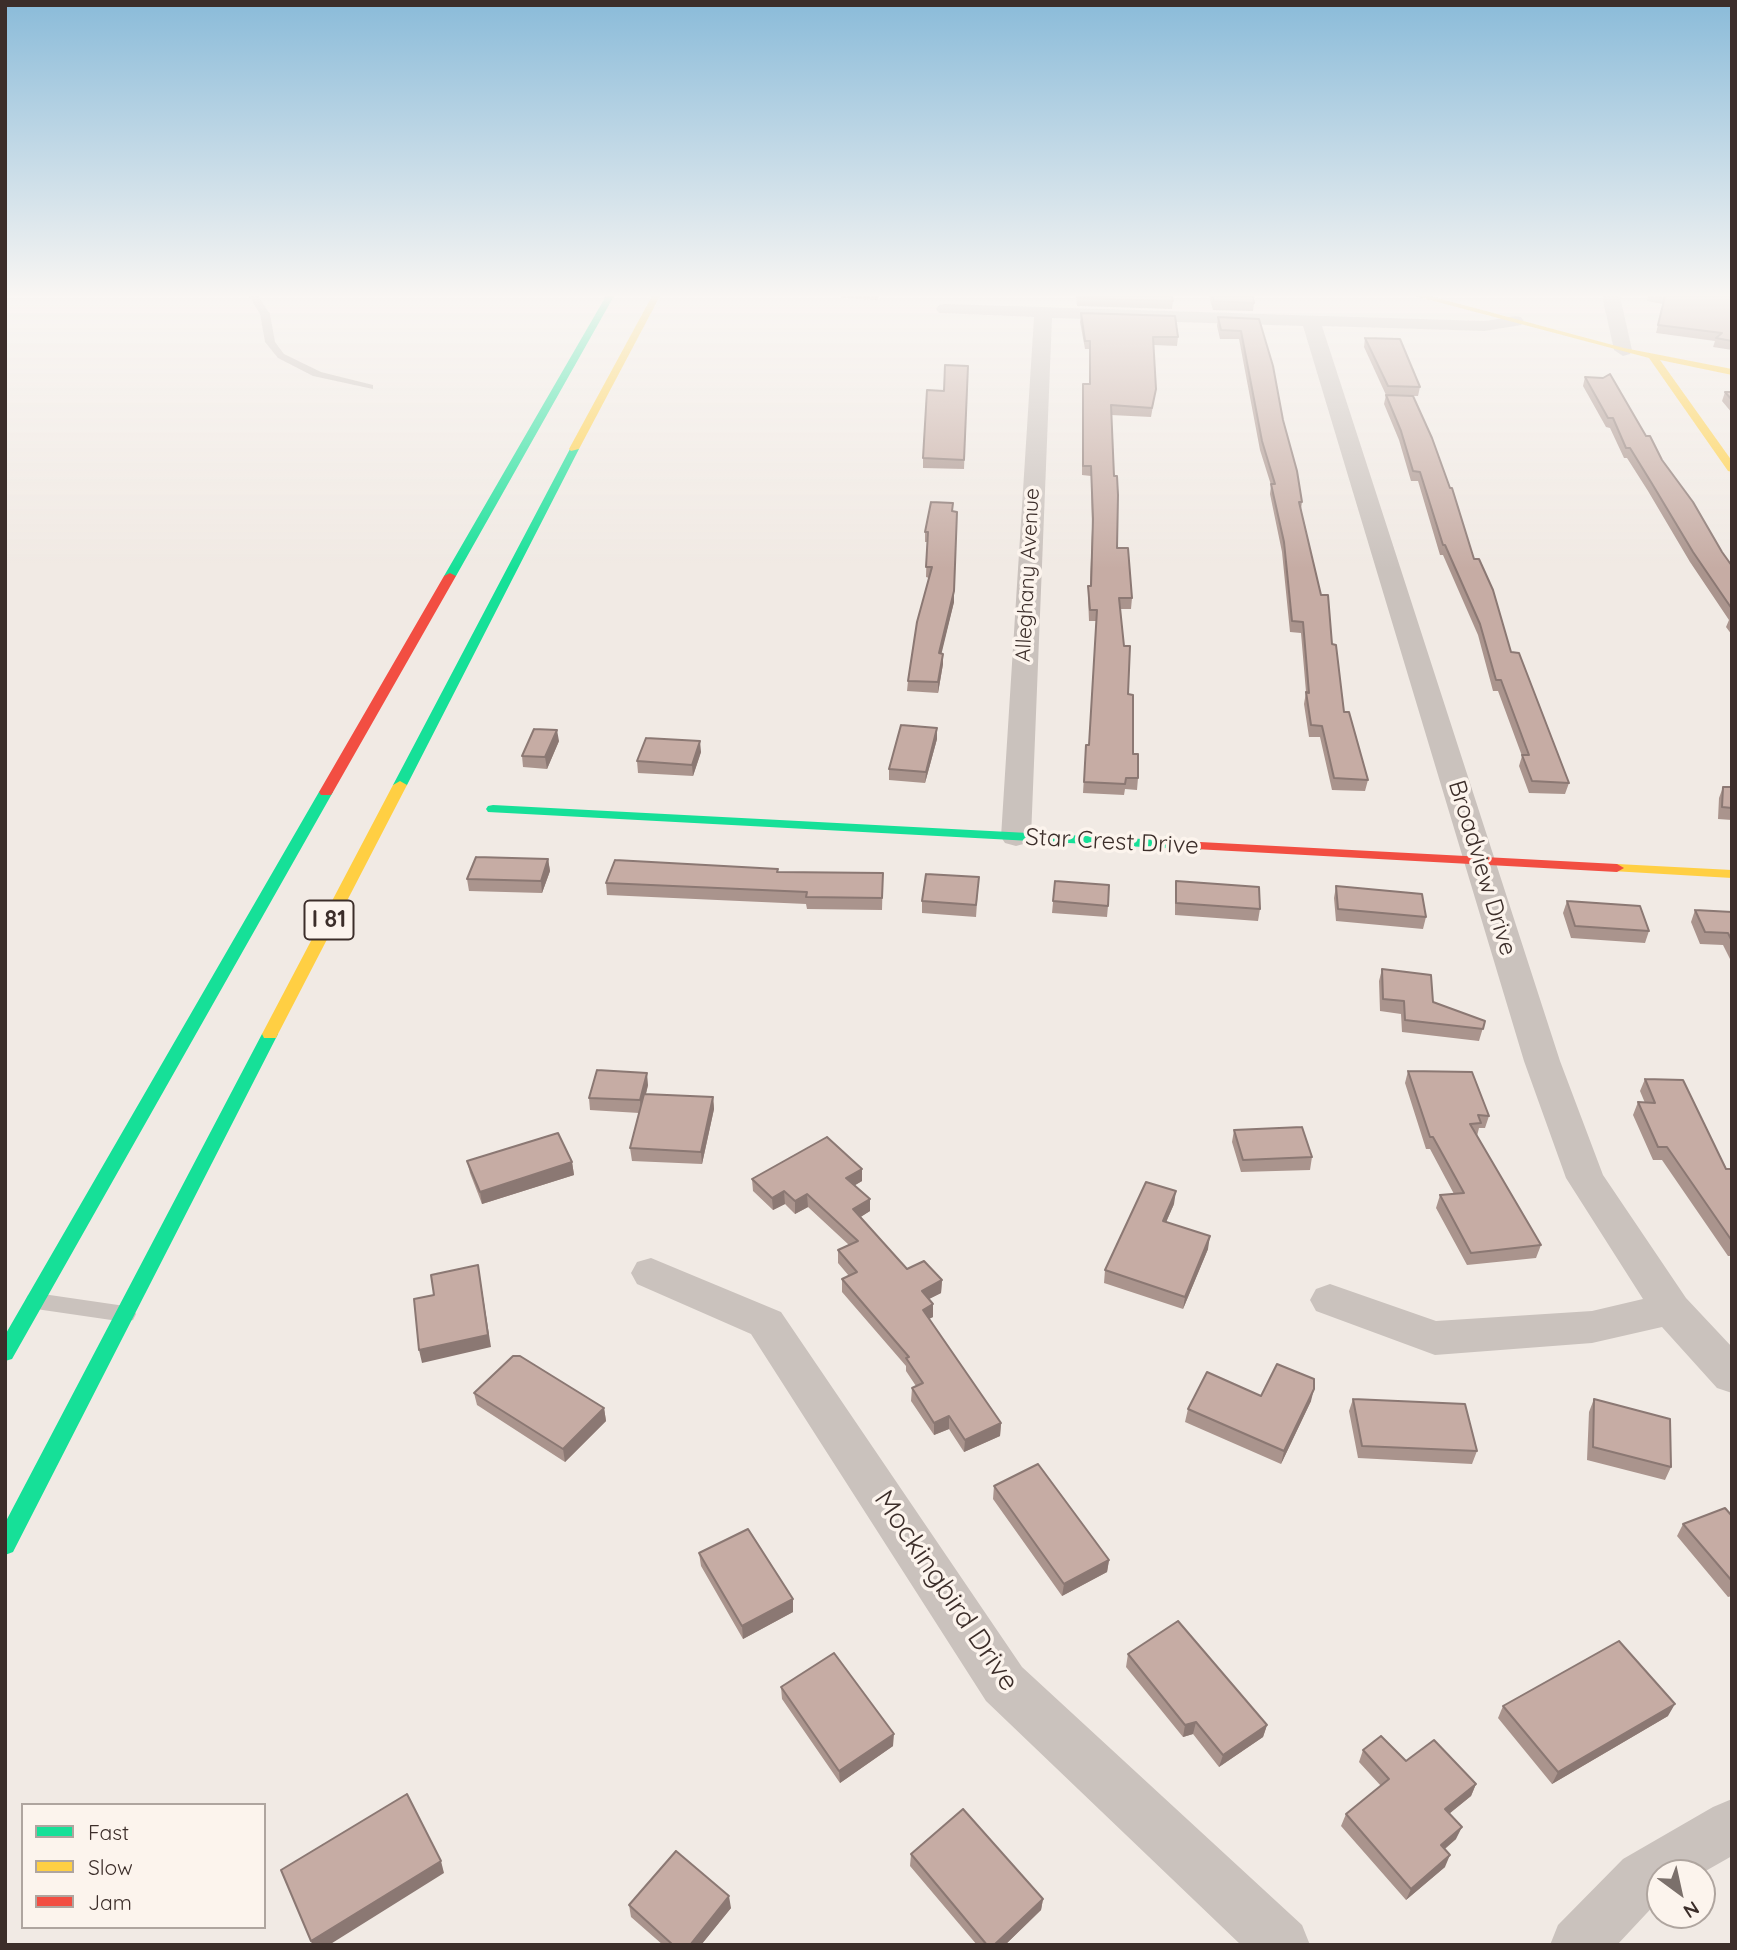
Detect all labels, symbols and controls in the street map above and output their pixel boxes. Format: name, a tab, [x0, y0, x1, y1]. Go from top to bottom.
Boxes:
street label: Alleghany Avenue	[1011, 487, 1045, 663]
street label: Broadview Drive	[1442, 777, 1522, 959]
street label: Star Crest Drive	[1025, 823, 1199, 861]
road number: I 81	[304, 900, 354, 939]
street label: Mockingbird Drive	[867, 1484, 1025, 1698]
legend	[21, 1803, 266, 1929]
text: Fast	[88, 1819, 129, 1845]
text: Slow	[88, 1854, 133, 1880]
north arrow	[1646, 1859, 1716, 1929]
text: Jam	[88, 1889, 132, 1915]
text: N	[1679, 1896, 1704, 1924]

